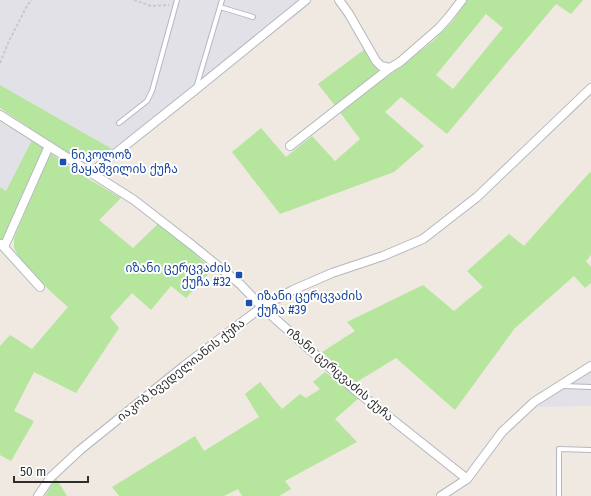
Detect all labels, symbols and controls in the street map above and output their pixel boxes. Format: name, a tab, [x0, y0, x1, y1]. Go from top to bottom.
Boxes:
place label: ნიკოლოზ მაყაშვილის ქუჩა	[71, 148, 178, 177]
marker: ნიკოლოზ მაყაშვილის ქუჩა	[58, 157, 68, 167]
place label: იზანი ცერცვაძის ქუჩა #32	[126, 261, 231, 289]
marker: იზანი ცერცვაძის ქუჩა #32	[234, 270, 244, 280]
place label: იზანი ცერცვაძის ქუჩა #39	[257, 289, 362, 317]
marker: იზანი ცერცვაძის ქუჩა #39	[244, 298, 254, 308]
street label: იაკობ ხვედელიანის ქუჩა	[114, 316, 248, 425]
street label: იზანი ცერცვაძის ქუჩა	[284, 324, 396, 424]
scale bar	[14, 458, 88, 484]
text: 50 m	[20, 465, 46, 479]

